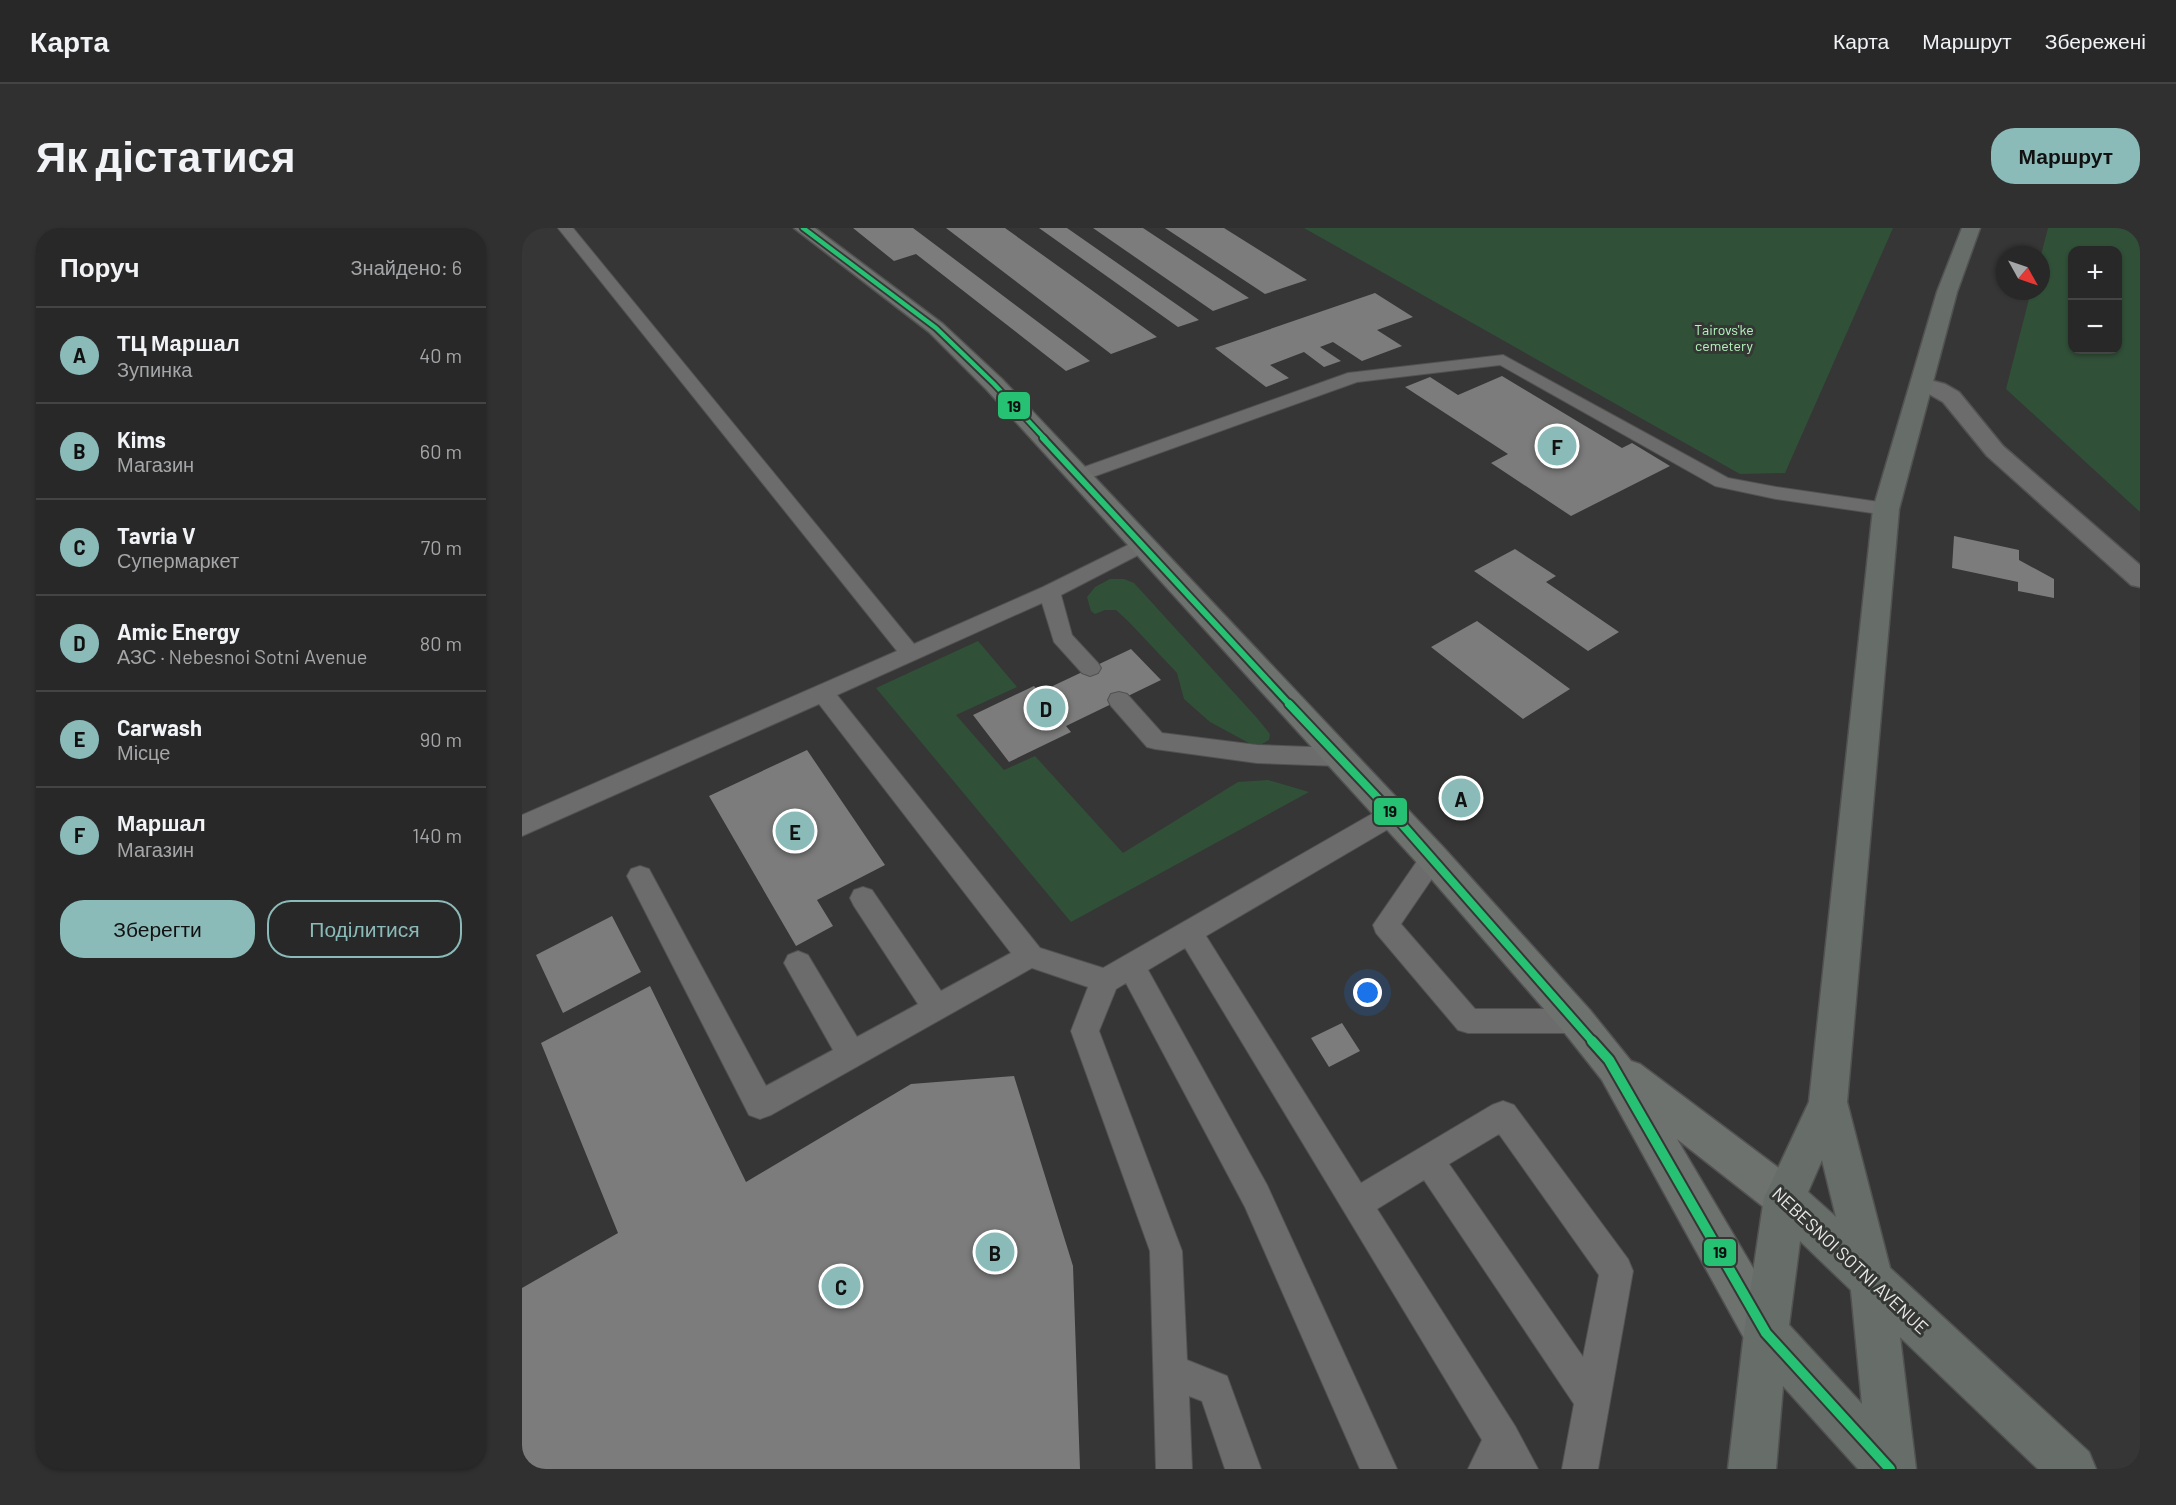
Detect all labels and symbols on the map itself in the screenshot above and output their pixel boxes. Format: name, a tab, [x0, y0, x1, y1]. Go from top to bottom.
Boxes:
north arrow	[1996, 246, 2050, 300]
park label: Tairovs'ke cemetery	[1694, 321, 1754, 354]
line badge: 19	[997, 391, 1031, 420]
text: 19	[1007, 396, 1021, 415]
pin: F	[1538, 424, 1576, 468]
pin: D	[1026, 686, 1066, 730]
pin: A	[1442, 776, 1480, 820]
line badge: 19	[1373, 797, 1408, 826]
text: 19	[1383, 801, 1397, 820]
pin: E	[776, 808, 814, 854]
your location	[1353, 978, 1382, 1007]
street label: NEBESNOI SOTNI AVENUE	[1768, 1182, 1933, 1338]
pin: B	[976, 1230, 1014, 1274]
line badge: 19	[1703, 1238, 1737, 1267]
text: 19	[1713, 1242, 1727, 1261]
pin: C	[822, 1264, 860, 1308]

